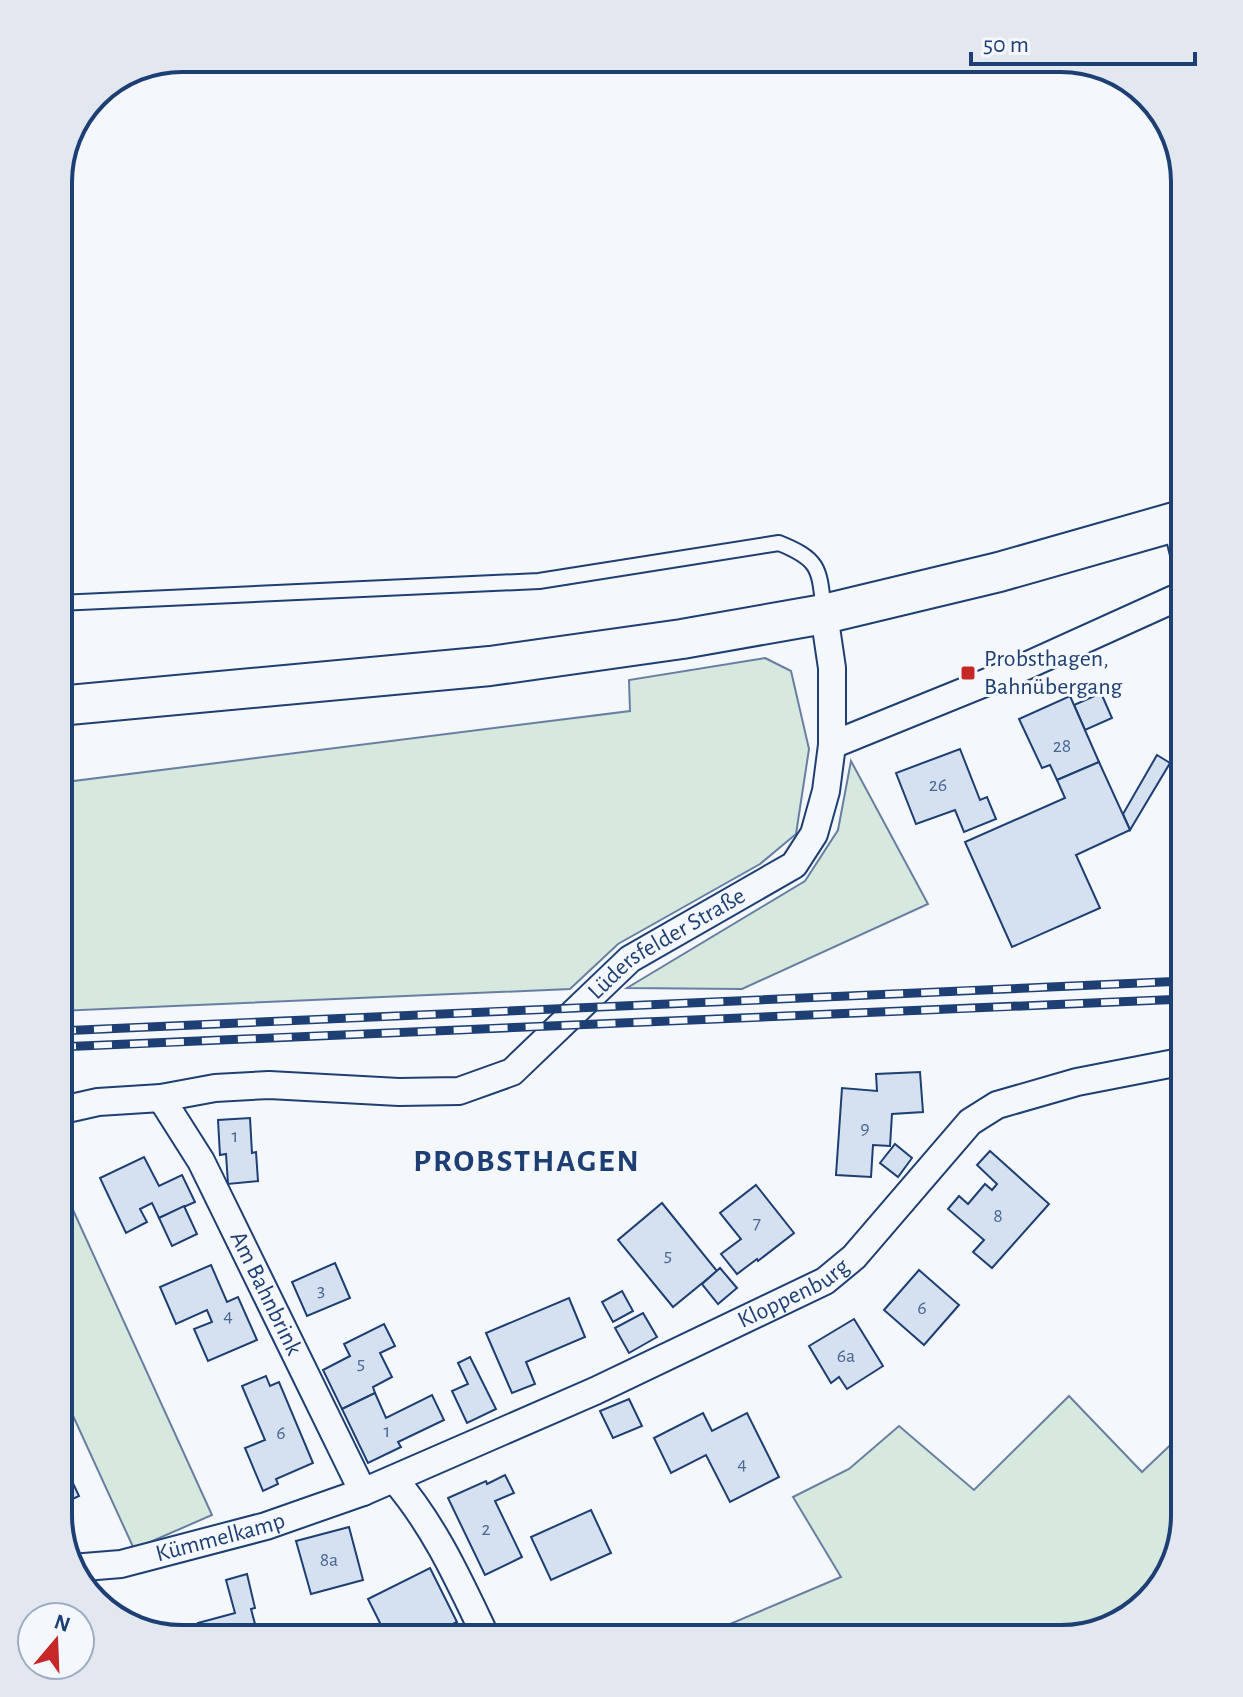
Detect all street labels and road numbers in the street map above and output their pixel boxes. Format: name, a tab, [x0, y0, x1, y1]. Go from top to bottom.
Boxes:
street label: Lüdersfelder Straße	[584, 884, 749, 1004]
street label: Am Bahnbrink	[225, 1228, 306, 1359]
street label: Kloppenburg	[734, 1254, 854, 1333]
street label: Kümmelkamp	[153, 1508, 288, 1566]

